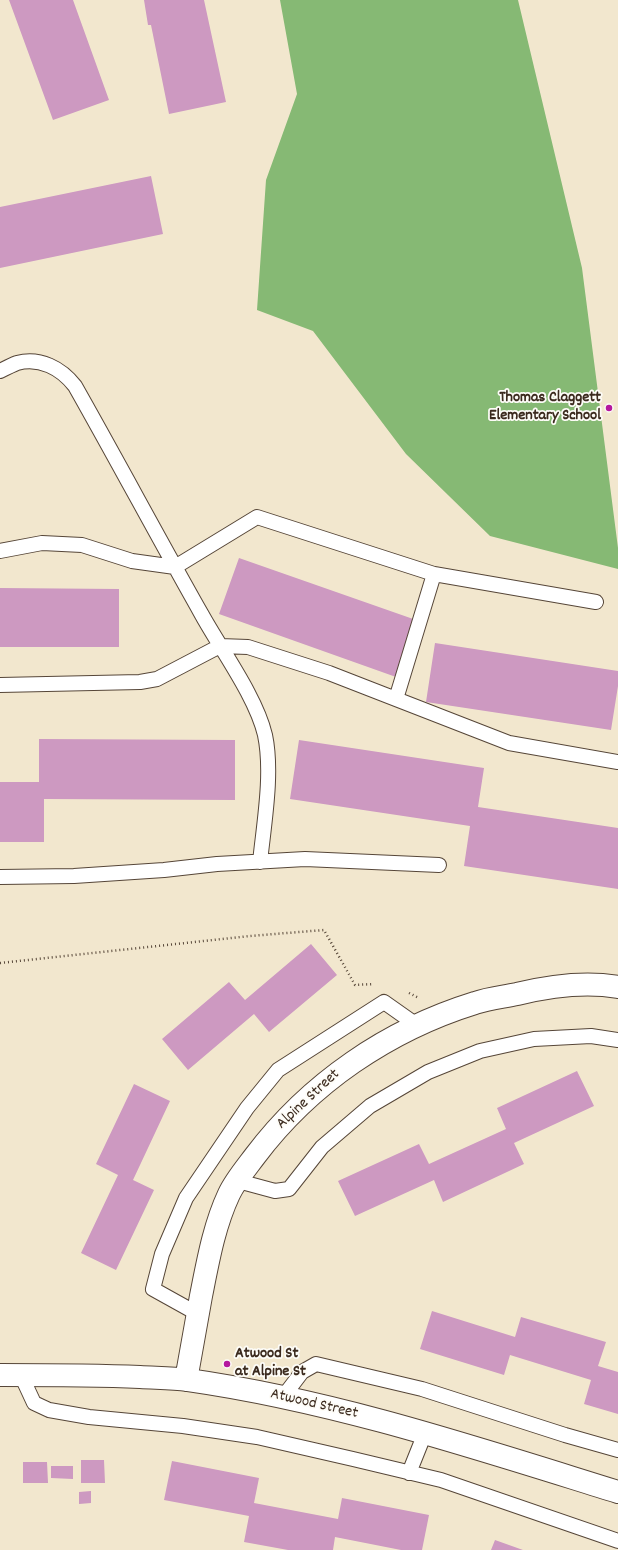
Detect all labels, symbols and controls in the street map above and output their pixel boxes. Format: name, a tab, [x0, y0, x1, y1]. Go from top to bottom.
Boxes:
place label: Thomas Claggett Elementary School	[489, 389, 601, 427]
marker: Thomas Claggett Elementary School	[604, 403, 614, 413]
street label: Alpine Street	[273, 1066, 345, 1134]
place label: Atwood St at Alpine St	[235, 1345, 306, 1383]
marker: Atwood St at Alpine St	[222, 1359, 232, 1369]
street label: Atwood Street	[268, 1386, 360, 1424]

